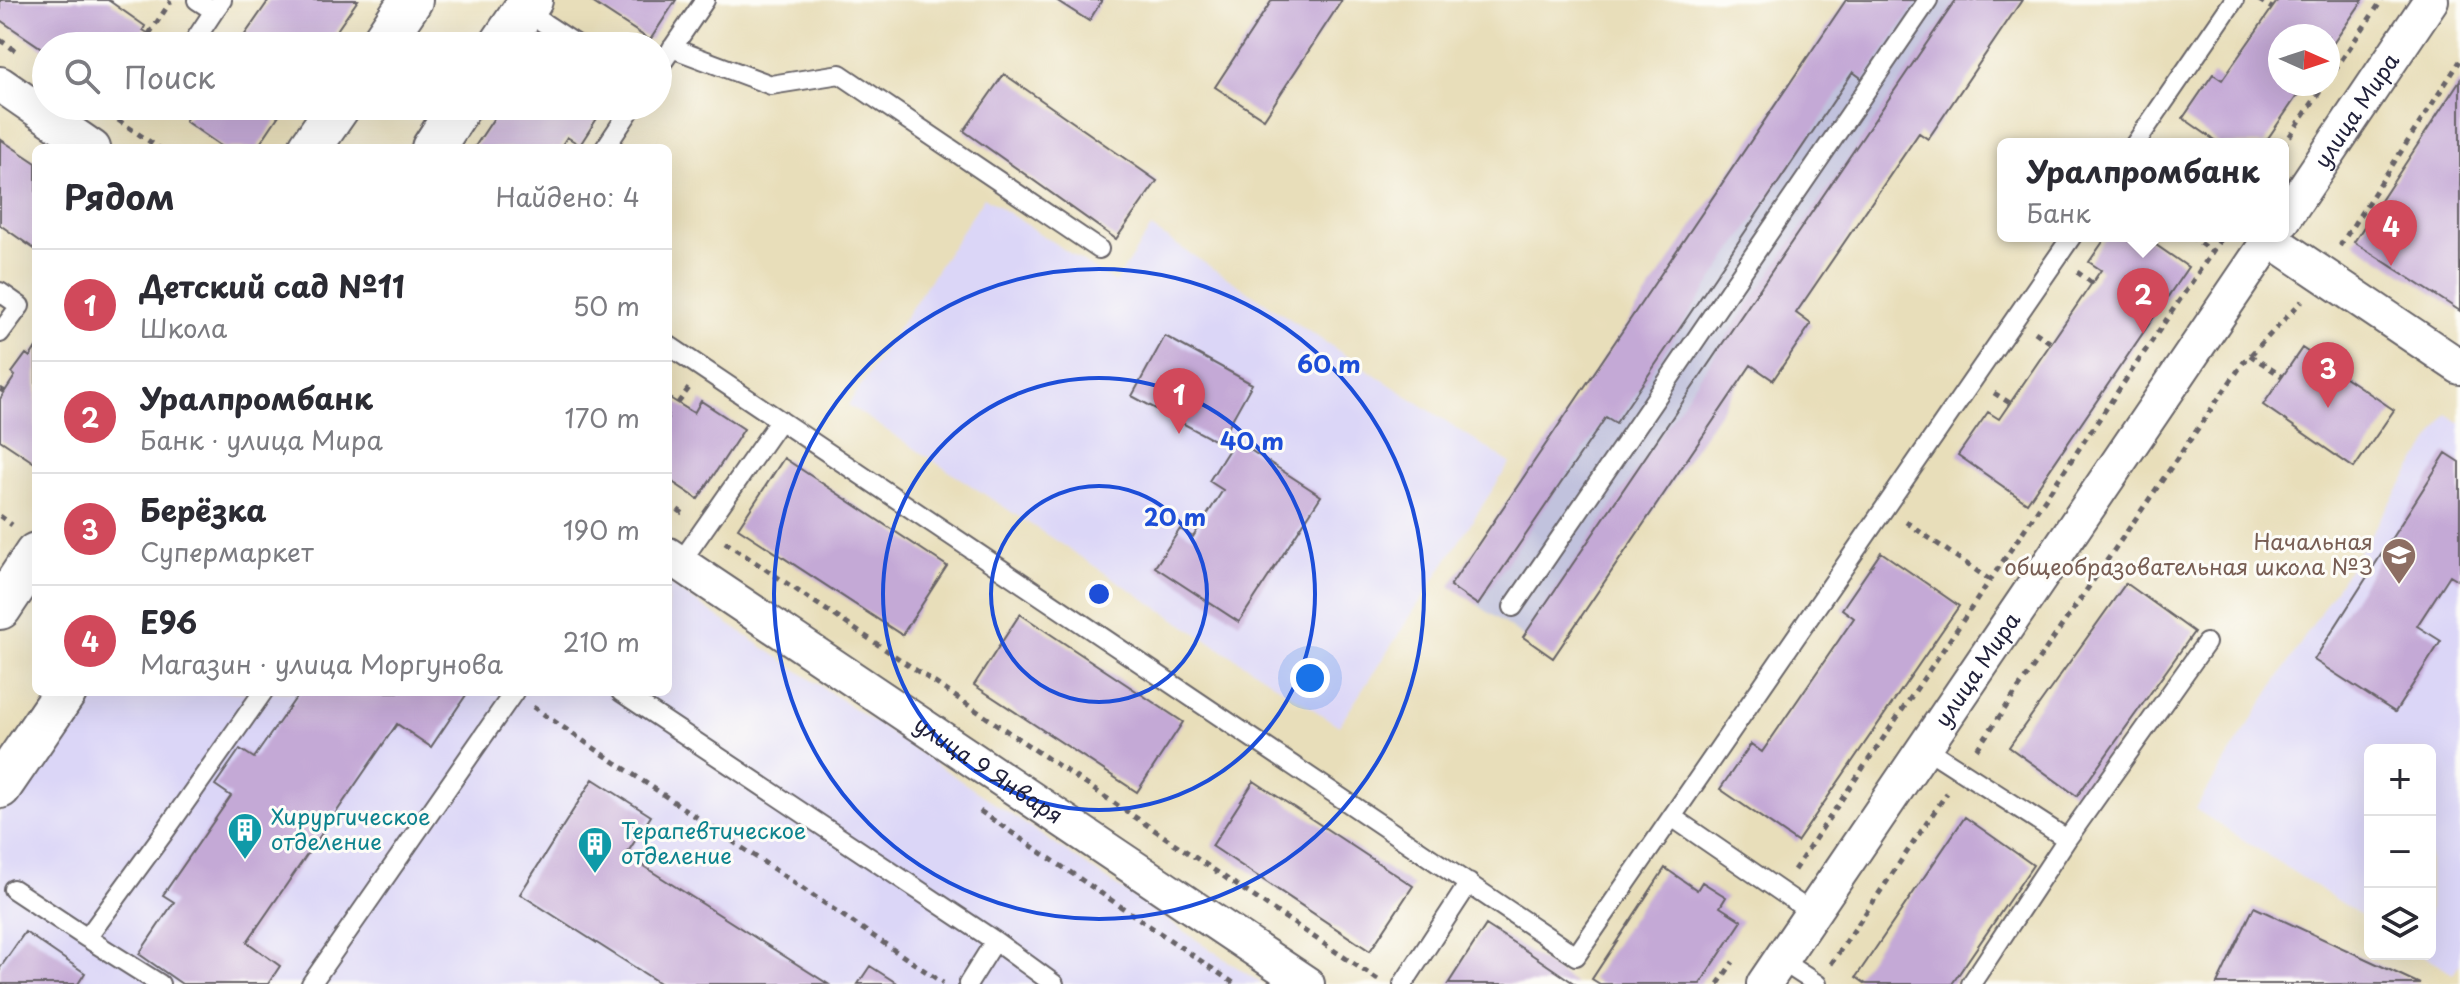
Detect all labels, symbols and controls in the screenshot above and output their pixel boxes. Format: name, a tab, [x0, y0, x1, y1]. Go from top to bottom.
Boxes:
north arrow	[2268, 24, 2340, 96]
search box	[32, 32, 672, 120]
street label: улица Мира	[2305, 45, 2406, 174]
icon: search	[60, 54, 104, 98]
text: Поиск	[124, 54, 215, 99]
popup	[1997, 138, 2289, 242]
text: Уралпромбанк	[2027, 148, 2259, 193]
text: Рядом	[64, 170, 175, 222]
text: Найдено: 4	[495, 177, 640, 216]
text: Банк	[2027, 193, 2091, 232]
pin: 4	[2365, 200, 2417, 266]
text: Детский сад №11	[140, 263, 405, 308]
pin: 2	[2117, 268, 2169, 334]
text: 1	[84, 286, 96, 325]
text: 50 m	[573, 286, 640, 325]
text: Школа	[140, 308, 227, 347]
pin: 3	[2302, 342, 2354, 408]
text: 60 m	[1297, 345, 1361, 381]
pin: 1	[1153, 368, 1205, 434]
text: Уралпромбанк	[140, 375, 373, 420]
text: 2	[81, 398, 99, 437]
text: 170 m	[565, 398, 640, 437]
text: Банк · улица Мира	[140, 420, 383, 459]
text: 40 m	[1220, 422, 1284, 458]
text: Берёзка	[140, 487, 267, 532]
text: 20 m	[1144, 498, 1206, 534]
text: 3	[81, 510, 99, 549]
text: 190 m	[563, 510, 640, 549]
place label: Начальная общеобразовательная школа №3	[2004, 524, 2373, 582]
text: Супермаркет	[140, 532, 314, 571]
school or university icon: Начальная общеобразовательная школа №3	[2380, 536, 2418, 586]
centre of rings	[1085, 580, 1113, 608]
text: E96	[140, 599, 197, 644]
street label: улица Мира	[1925, 605, 2027, 733]
text: 4	[81, 622, 99, 661]
text: 210 m	[563, 622, 640, 661]
text: Магазин · улица Моргунова	[140, 644, 503, 683]
your location	[1290, 658, 1330, 698]
street label: улица 9 Января	[908, 707, 1070, 831]
map controls	[2364, 744, 2436, 960]
button: +	[2364, 744, 2436, 816]
place label: Хирургическое отделение	[271, 799, 431, 857]
building icon: Хирургическое отделение	[226, 811, 264, 861]
place label: Терапевтическое отделение	[621, 813, 806, 871]
button: −	[2364, 816, 2436, 888]
building icon: Терапевтическое отделение	[576, 825, 614, 875]
button: layers	[2364, 888, 2436, 960]

